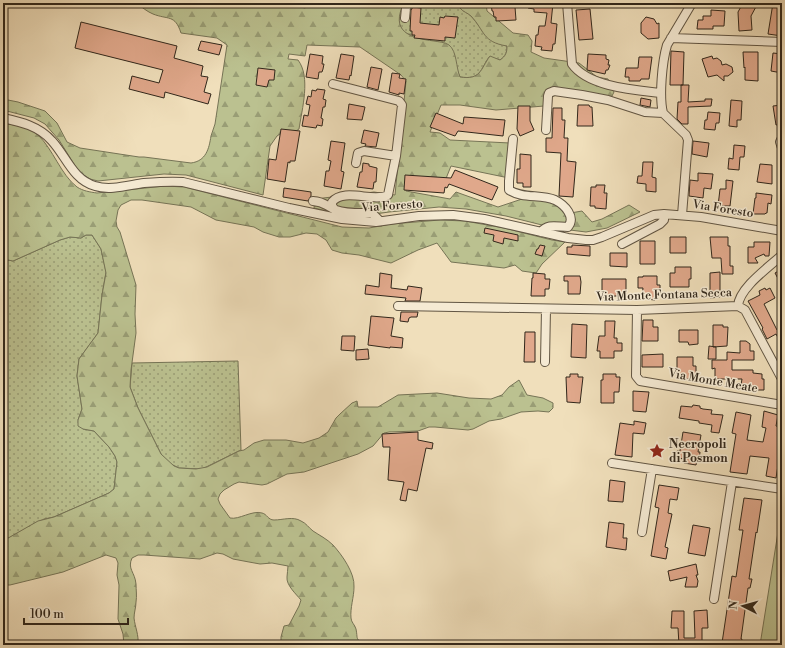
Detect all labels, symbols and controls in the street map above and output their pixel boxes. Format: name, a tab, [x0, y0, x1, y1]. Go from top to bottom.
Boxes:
street label: Via Foresto	[360, 196, 423, 216]
street label: Via Foresto	[690, 197, 755, 221]
street label: Via Monte Fontana Secca	[595, 285, 733, 305]
street label: Via Monte Meate	[666, 366, 759, 396]
place label: Necropoli di Posmon	[669, 437, 728, 466]
place icon: Necropoli di Posmon	[648, 442, 666, 460]
north arrow	[723, 586, 763, 626]
scale bar	[24, 600, 128, 626]
text: N	[727, 600, 741, 610]
text: 100 m	[30, 607, 64, 622]

